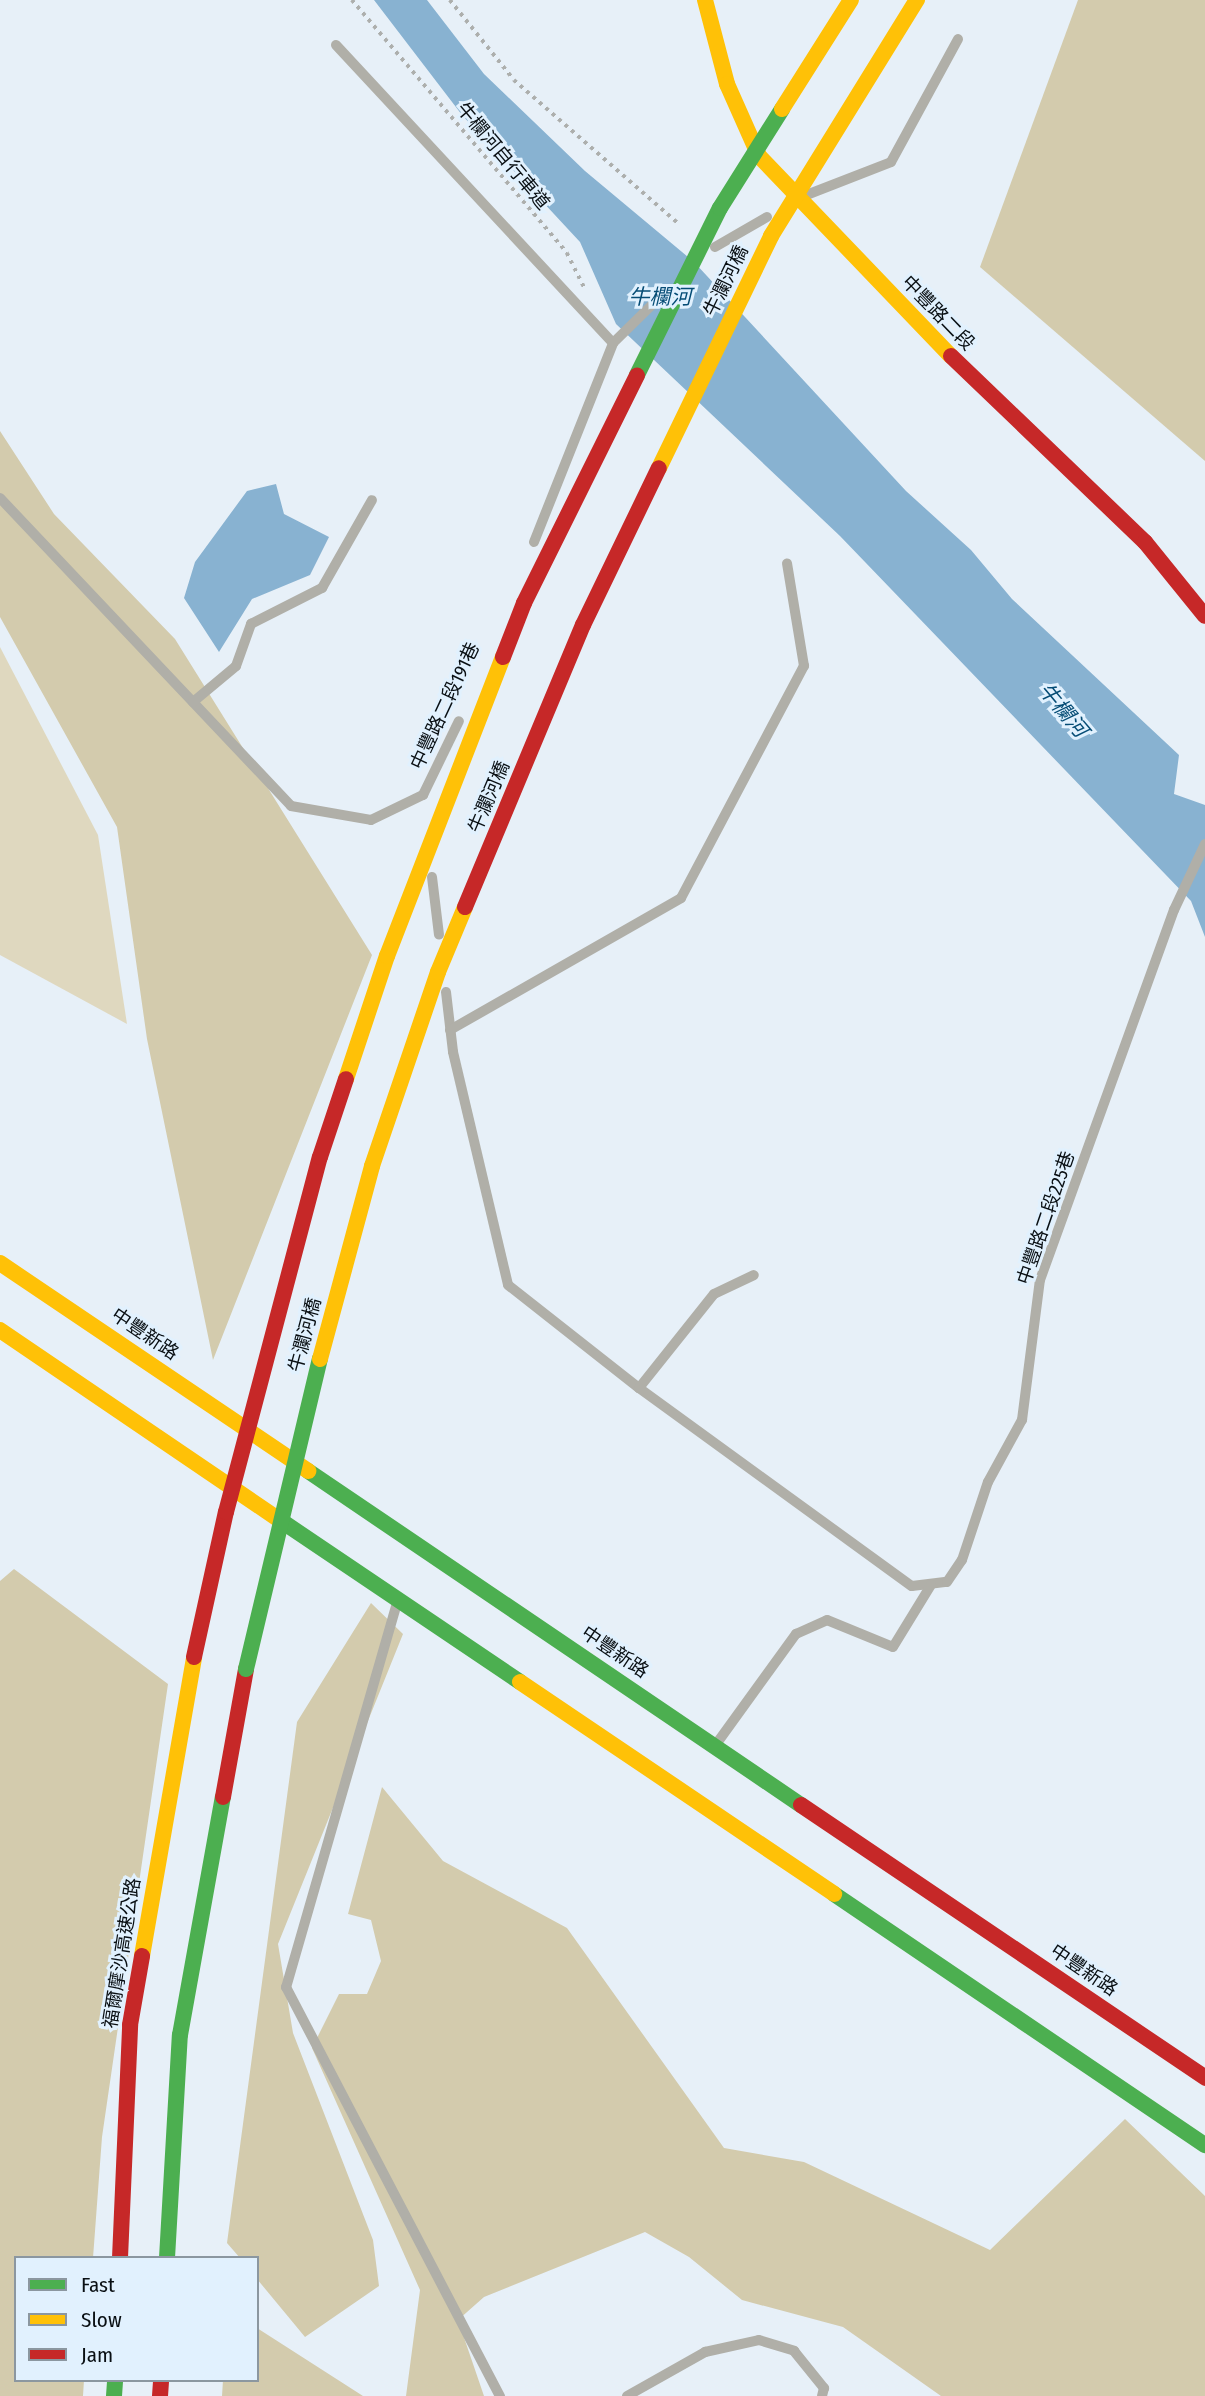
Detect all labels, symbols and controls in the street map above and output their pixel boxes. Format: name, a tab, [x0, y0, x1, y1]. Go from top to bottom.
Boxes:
street label: 牛欄河自行車道	[452, 98, 554, 214]
street label: 牛瀾河橋	[699, 242, 753, 320]
street label: 中豐路二段	[897, 271, 979, 355]
water label: 牛欄河	[629, 284, 691, 310]
street label: 中豐路二段191巷	[406, 639, 484, 773]
water label: 牛欄河	[1033, 678, 1093, 742]
street label: 牛瀾河橋	[464, 758, 514, 836]
street label: 中豐路二段225巷	[1013, 1148, 1079, 1288]
street label: 牛瀾河橋	[284, 1295, 326, 1375]
street label: 中豐新路	[107, 1303, 183, 1365]
street label: 中豐新路	[577, 1621, 653, 1683]
street label: 福爾摩沙高速公路	[99, 1876, 145, 2030]
street label: 中豐新路	[1046, 1939, 1122, 2001]
legend	[14, 2256, 259, 2382]
text: Fast	[81, 2272, 115, 2298]
text: Slow	[81, 2307, 122, 2333]
text: Jam	[81, 2342, 113, 2368]

